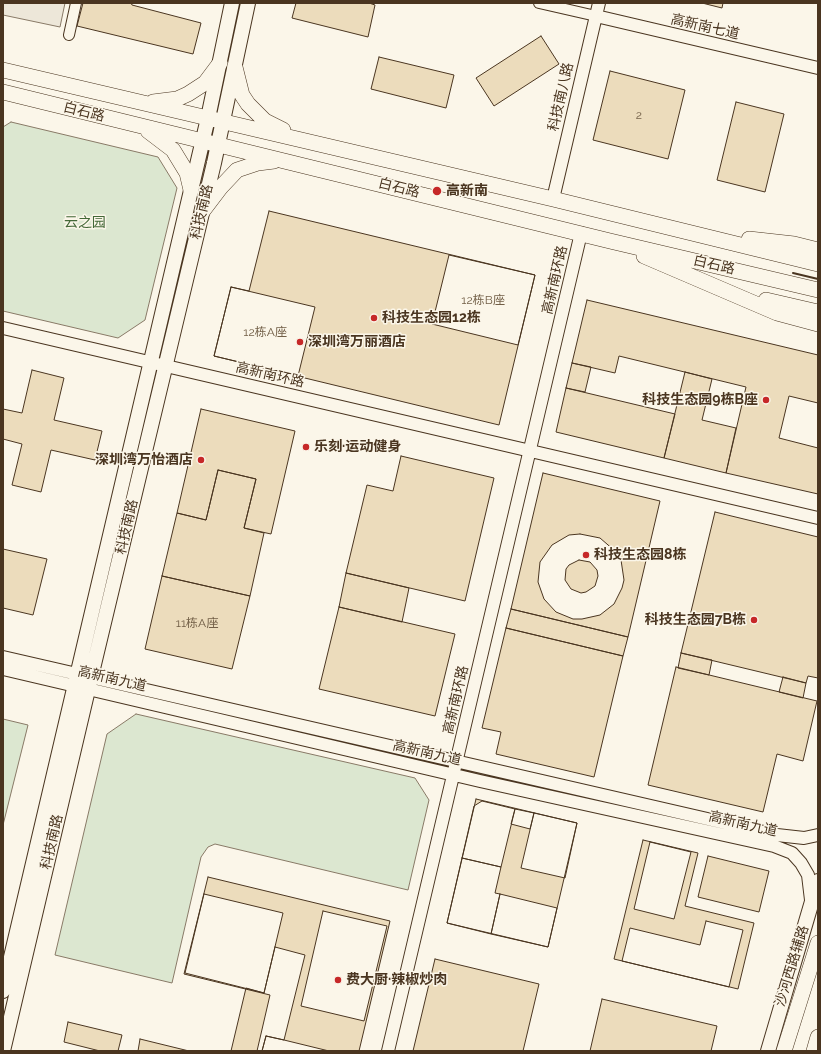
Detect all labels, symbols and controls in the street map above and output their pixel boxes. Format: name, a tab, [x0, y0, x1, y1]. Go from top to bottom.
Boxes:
street label: 高新南七道	[669, 11, 741, 43]
street label: 科技南八路	[545, 61, 577, 133]
street label: 白石路	[62, 99, 106, 125]
house number: 2	[636, 108, 642, 122]
street label: 白石路	[377, 175, 421, 201]
street label: 科技南路	[188, 183, 216, 241]
place label: 高新南	[446, 183, 488, 199]
marker: 高新南	[431, 185, 443, 197]
park label: 云之园	[64, 215, 106, 231]
street label: 高新南环路	[539, 244, 571, 316]
street label: 白石路	[692, 252, 736, 278]
house number: 12栋B座	[461, 293, 505, 307]
place label: 科技生态园12栋	[382, 310, 481, 326]
marker: 科技生态园12栋	[369, 313, 379, 323]
house number: 12栋A座	[243, 325, 287, 339]
place label: 深圳湾万丽酒店	[308, 334, 406, 350]
marker: 深圳湾万丽酒店	[295, 337, 305, 347]
street label: 高新南环路	[234, 359, 306, 391]
place label: 科技生态园9栋B座	[642, 392, 758, 408]
marker: 科技生态园9栋B座	[761, 395, 771, 405]
place label: 乐刻·运动健身	[314, 439, 401, 455]
marker: 乐刻·运动健身	[301, 442, 311, 452]
place label: 深圳湾万怡酒店	[95, 452, 193, 468]
marker: 深圳湾万怡酒店	[196, 455, 206, 465]
street label: 科技南路	[113, 498, 141, 556]
place label: 科技生态园8栋	[594, 547, 686, 563]
marker: 科技生态园8栋	[581, 550, 591, 560]
place label: 科技生态园7B栋	[645, 612, 746, 628]
marker: 科技生态园7B栋	[749, 615, 759, 625]
house number: 11栋A座	[176, 616, 218, 630]
street label: 高新南九道	[76, 663, 148, 695]
street label: 高新南环路	[440, 664, 472, 736]
street label: 高新南九道	[391, 737, 463, 769]
street label: 高新南九道	[707, 808, 779, 840]
street label: 科技南路	[38, 813, 66, 871]
street label: 沙河西路辅路	[772, 923, 812, 1009]
place label: 费大厨·辣椒炒肉	[346, 972, 447, 988]
marker: 费大厨·辣椒炒肉	[333, 975, 343, 985]

